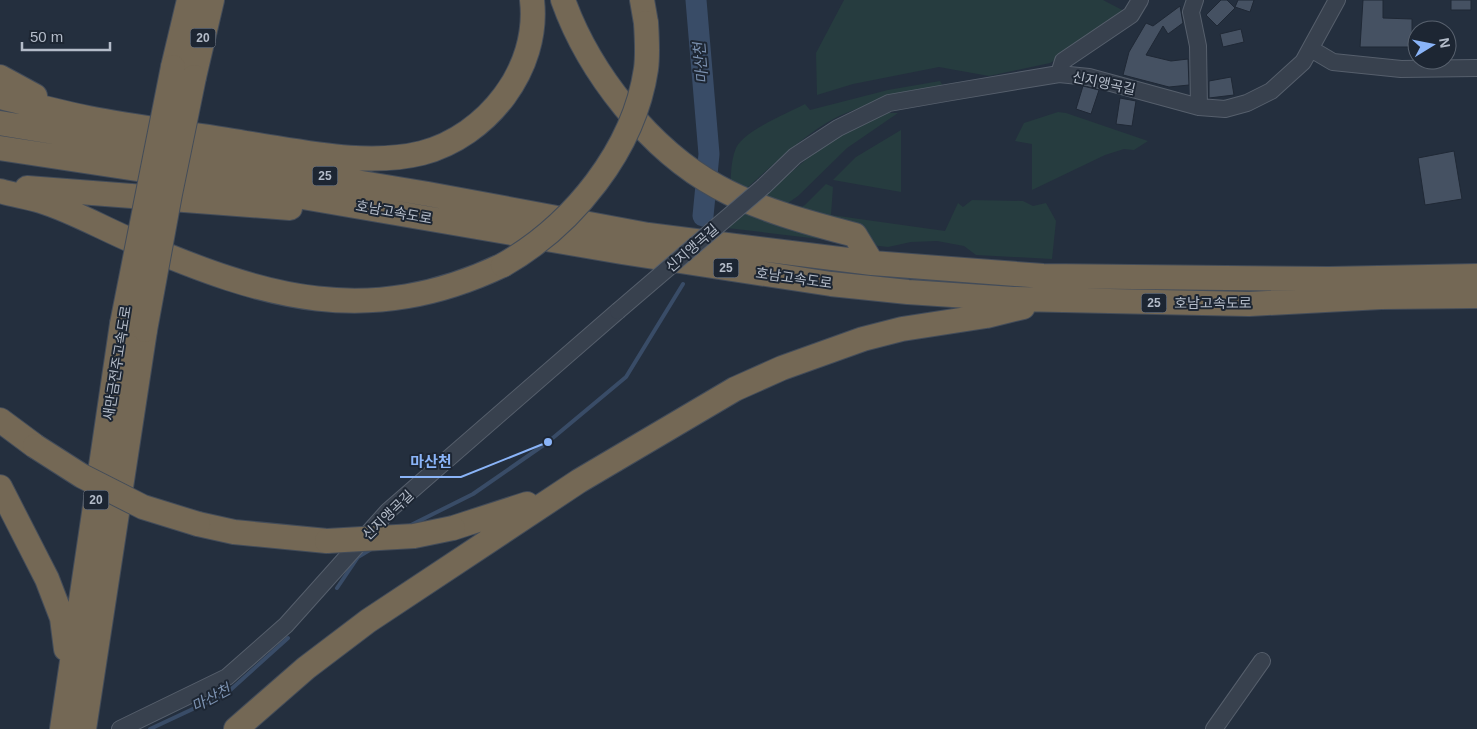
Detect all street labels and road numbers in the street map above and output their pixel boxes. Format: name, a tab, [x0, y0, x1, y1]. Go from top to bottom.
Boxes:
road number: 20	[190, 28, 216, 48]
street label: 신지앵곡길	[1071, 68, 1137, 98]
road number: 25	[312, 167, 338, 186]
street label: 호남고속도로	[355, 197, 434, 227]
street label: 신지앵곡길	[662, 221, 722, 275]
road number: 25	[714, 258, 738, 278]
street label: 호남고속도로	[755, 265, 833, 291]
road number: 25	[1142, 294, 1166, 312]
street label: 호남고속도로	[1174, 295, 1252, 311]
street label: 새만금전주고속도로	[100, 304, 134, 421]
street label: 신지앵곡길	[359, 487, 417, 543]
road number: 20	[84, 490, 108, 510]

